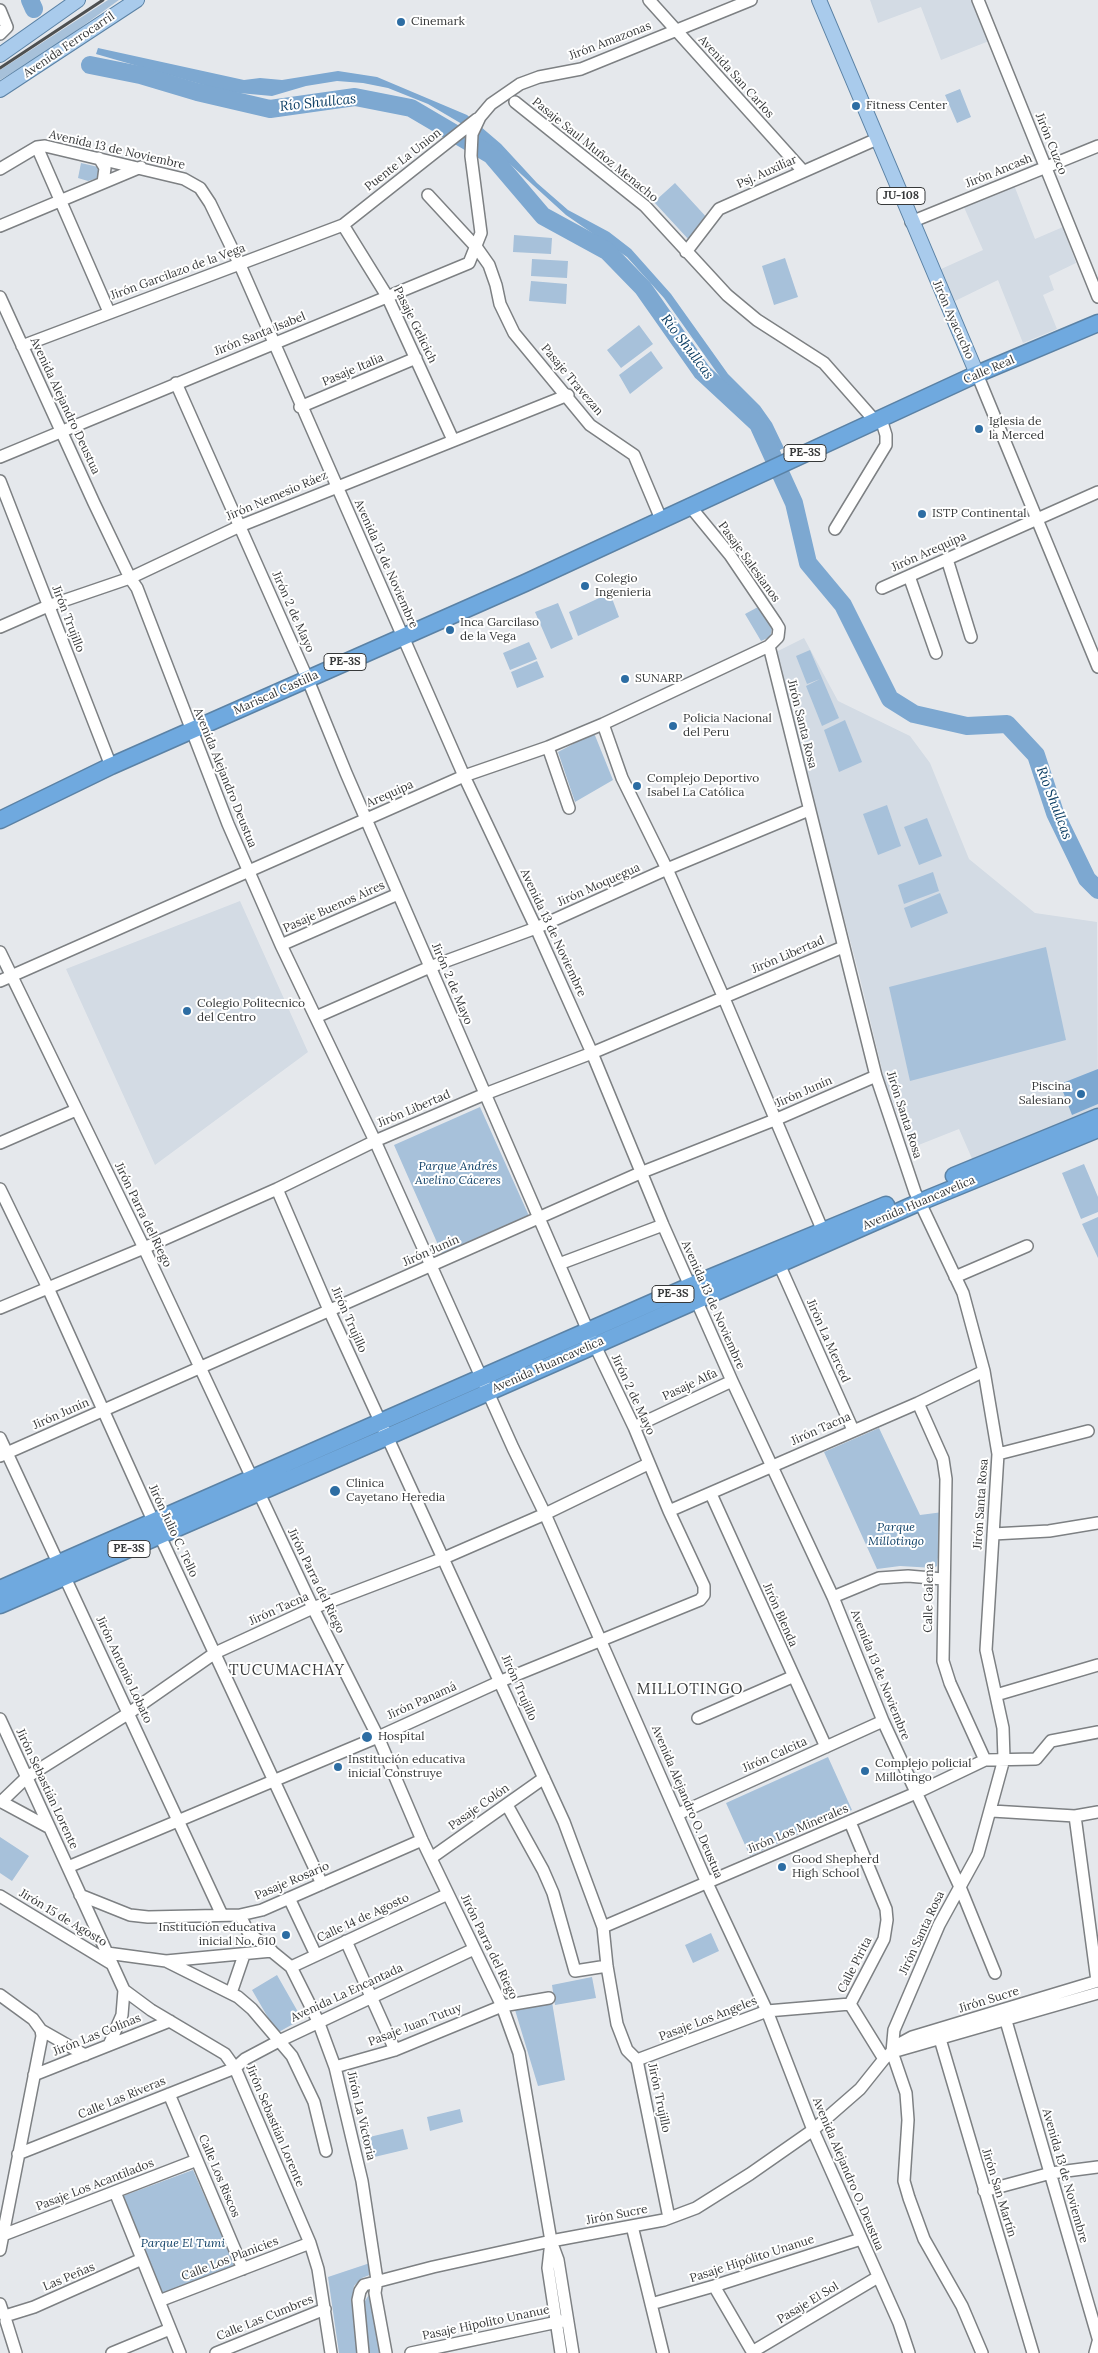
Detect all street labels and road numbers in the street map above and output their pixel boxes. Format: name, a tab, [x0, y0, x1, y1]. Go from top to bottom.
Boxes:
street label: Avenida Ferrocarril	[21, 9, 117, 81]
street label: Jirón Amazonas	[567, 19, 653, 63]
street label: Avenida San Carlos	[695, 33, 777, 121]
street label: Pasaje Saul Muñoz Menacho	[529, 95, 661, 205]
street label: Jirón Cuzco	[1032, 111, 1070, 177]
street label: Puente La Union	[362, 126, 444, 194]
street label: Avenida 13 de Noviembre	[48, 127, 186, 173]
street label: Jirón Ancash	[964, 151, 1034, 191]
street label: Psj. Auxiliar	[735, 152, 799, 192]
road number: JU-108	[877, 188, 925, 205]
street label: Jirón Garcilazo de la Vega	[109, 241, 247, 303]
street label: Jirón Ayacucho	[929, 279, 977, 361]
street label: Pasaje Gelicich	[390, 284, 440, 366]
street label: Jirón Santa Isabel	[212, 309, 308, 359]
street label: Avenida Alejandro Deustua	[27, 335, 103, 477]
street label: Pasaje Travezan	[538, 341, 606, 419]
street label: Pasaje Italia	[320, 351, 386, 389]
street label: Calle Real	[961, 353, 1017, 387]
road number: PE-3S	[784, 444, 826, 462]
street label: Jirón Nemesio Ráez	[224, 468, 330, 524]
street label: Avenida 13 de Noviembre	[351, 497, 421, 631]
street label: Pasaje Salesianos	[715, 519, 783, 605]
street label: Jirón Arequipa	[889, 529, 969, 575]
street label: Jirón 2 de Mayo	[269, 569, 317, 655]
street label: Jirón Trujillo	[49, 584, 87, 654]
road number: PE-3S	[324, 654, 366, 670]
street label: Mariscal Castilla	[231, 668, 321, 718]
street label: Jirón Santa Rosa	[784, 678, 820, 770]
street label: Avenida Alejandro Deustua	[190, 706, 260, 850]
street label: Arequipa	[364, 777, 416, 811]
street label: Jirón Moquegua	[555, 860, 643, 910]
street label: Avenida 13 de Noviembre	[517, 867, 589, 999]
street label: Pasaje Buenos Aires	[281, 878, 387, 936]
street label: Jirón Libertad	[750, 933, 826, 977]
street label: Jirón 2 de Mayo	[428, 941, 476, 1027]
street label: Jirón Santa Rosa	[883, 1070, 925, 1160]
street label: Jirón Junín	[774, 1073, 834, 1111]
street label: Jirón Libertad	[376, 1087, 452, 1131]
street label: Jirón Parra del Riego	[111, 1160, 175, 1270]
street label: Avenida Huancavelica	[861, 1173, 977, 1233]
street label: Jirón Junín	[401, 1232, 461, 1270]
street label: Avenida 13 de Noviembre	[678, 1238, 748, 1372]
street label: Jirón Trujillo	[328, 1285, 370, 1355]
road number: PE-3S	[652, 1286, 694, 1302]
street label: Jirón La Merced	[803, 1297, 853, 1385]
street label: Avenida Huancavelica	[490, 1334, 606, 1396]
street label: Jirón 2 de Mayo	[608, 1352, 658, 1438]
street label: Pasaje Alfa	[660, 1366, 720, 1404]
street label: Jirón Junín	[31, 1395, 91, 1433]
street label: Jirón Tacna	[789, 1409, 853, 1449]
street label: Jirón Santa Rosa	[971, 1458, 991, 1550]
street label: Jirón Julio C. Tello	[145, 1482, 201, 1580]
street label: Jirón Parra del Riego	[284, 1526, 348, 1636]
road number: PE-3S	[108, 1540, 150, 1558]
street label: Calle Galena	[921, 1563, 937, 1633]
street label: Jirón Blenda	[760, 1581, 800, 1649]
street label: Jirón Tacna	[247, 1589, 311, 1629]
street label: Avenida 13 de Noviembre	[847, 1608, 913, 1742]
street label: Jirón Antonio Lobato	[93, 1614, 155, 1726]
street label: Jirón Trujillo	[498, 1653, 540, 1723]
street label: Jirón Panamá	[385, 1679, 459, 1723]
street label: Avenida Alejandro O. Deustua	[648, 1723, 726, 1881]
street label: Jirón Sebastián Lorente	[13, 1727, 81, 1851]
street label: Jirón Calcita	[741, 1734, 809, 1776]
street label: Pasaje Colón	[446, 1781, 512, 1833]
street label: Jirón Los Minerales	[746, 1801, 850, 1857]
street label: Pasaje Rosario	[252, 1859, 332, 1903]
street label: Jirón 15 de Agosto	[17, 1886, 109, 1950]
street label: Jirón Santa Rosa	[896, 1889, 948, 1977]
street label: Calle 14 de Agosto	[315, 1890, 411, 1946]
street label: Jirón Parra del Riego	[457, 1892, 521, 2002]
street label: Calle Pirita	[835, 1935, 875, 1995]
street label: Avenida La Encantada	[289, 1961, 405, 2025]
street label: Jirón Sucre	[957, 1984, 1021, 2016]
street label: Pasaje Los Angeles	[657, 1994, 759, 2044]
street label: Pasaje Juan Tutuy	[366, 2001, 464, 2049]
street label: Jirón Las Colinas	[51, 2011, 143, 2059]
street label: Jirón Trujillo	[645, 2062, 673, 2134]
street label: Jirón Sebastián Lorente	[243, 2063, 307, 2189]
street label: Jirón La Victoria	[344, 2070, 378, 2162]
street label: Calle Las Riveras	[76, 2074, 168, 2122]
street label: Avenida Alejandro O. Deustua	[809, 2095, 887, 2253]
street label: Avenida 13 de Noviembre	[1039, 2107, 1091, 2245]
street label: Calle Los Riscos	[195, 2132, 243, 2220]
street label: Jirón San Martín	[979, 2147, 1019, 2239]
street label: Pasaje Los Acantilados	[34, 2156, 156, 2214]
street label: Jirón Sucre	[585, 2202, 649, 2228]
street label: Pasaje Hipólito Unanue	[688, 2232, 816, 2286]
street label: Calle Los Planicies	[180, 2234, 280, 2284]
street label: Las Peñas	[41, 2260, 97, 2294]
street label: Pasaje El Sol	[775, 2279, 841, 2327]
street label: Calle Las Cumbres	[214, 2292, 316, 2344]
street label: Pasaje Hipolito Unanue	[421, 2302, 551, 2344]

